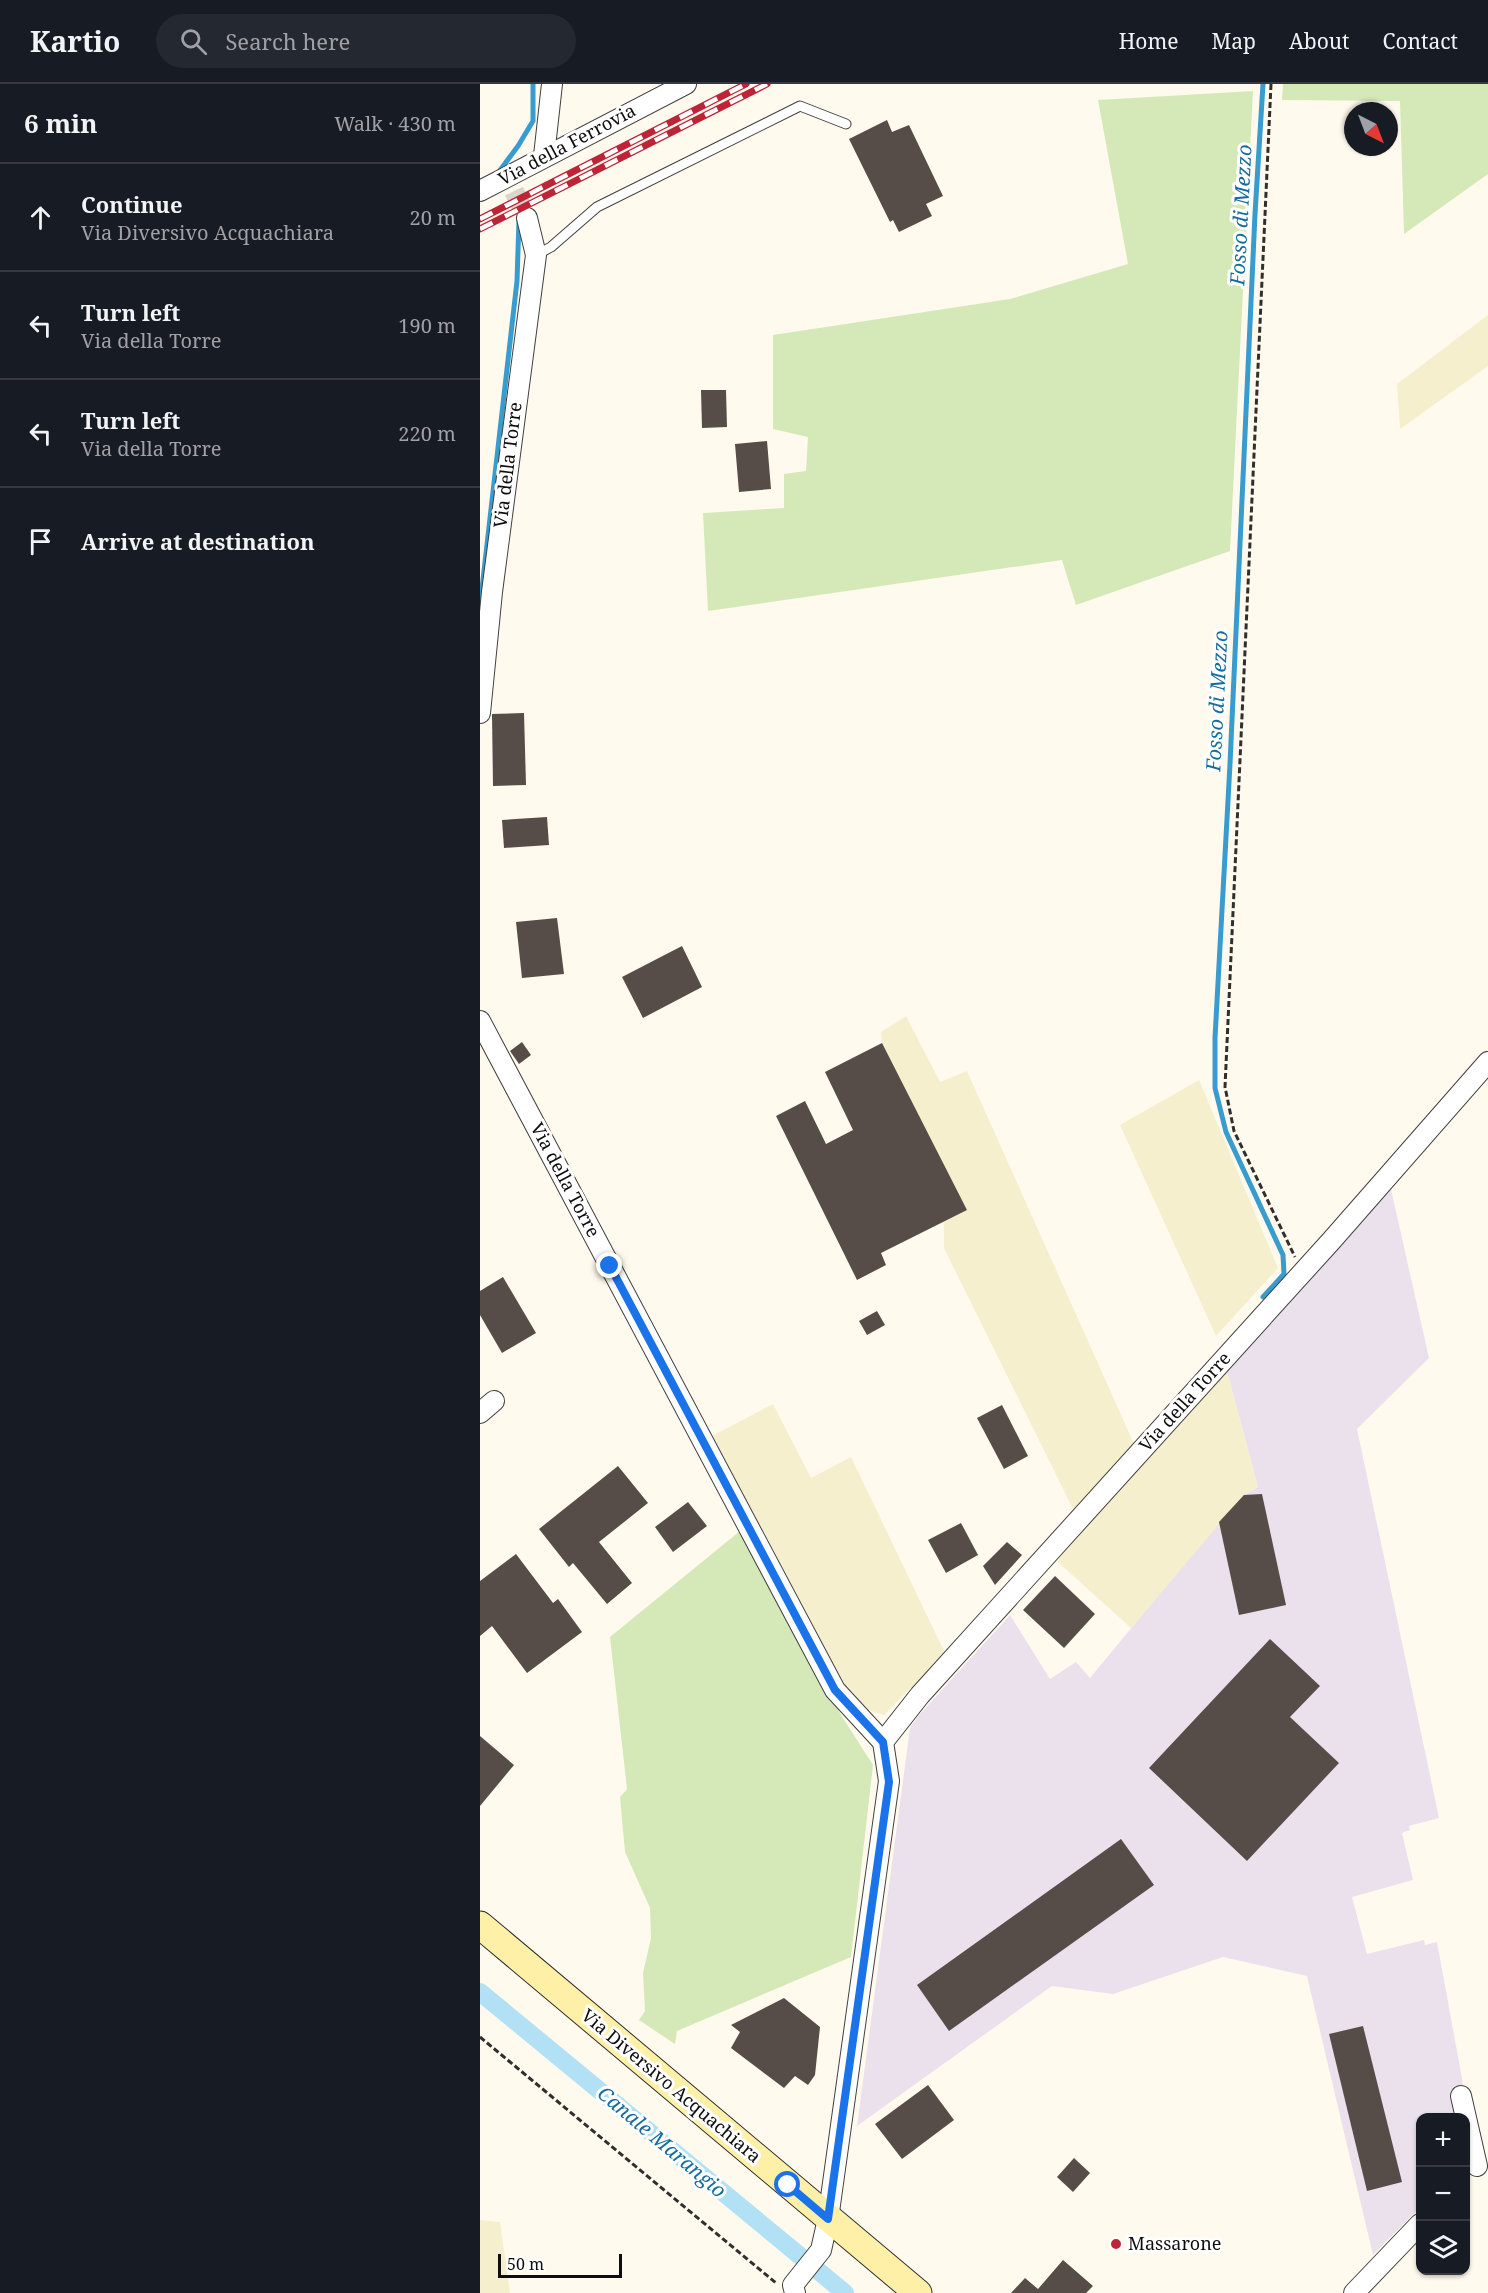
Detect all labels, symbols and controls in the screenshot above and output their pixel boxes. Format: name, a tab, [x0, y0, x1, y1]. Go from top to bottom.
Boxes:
search box	[156, 14, 576, 68]
text: Kartio	[30, 22, 120, 60]
icon: search	[177, 25, 210, 58]
text: Search here	[225, 26, 350, 56]
text: Home	[1119, 27, 1179, 55]
text: Map	[1212, 27, 1256, 55]
text: About	[1289, 27, 1350, 55]
text: Contact	[1383, 27, 1458, 55]
street label: Via della Ferrovia	[494, 98, 640, 191]
north arrow	[1344, 102, 1398, 156]
text: 6 min	[24, 105, 98, 141]
text: Walk · 430 m	[334, 110, 456, 137]
water label: Fosso di Mezzo	[1223, 144, 1258, 287]
text: Continue	[81, 189, 183, 219]
icon: ahead	[24, 201, 57, 234]
text: 20 m	[410, 204, 456, 231]
text: Via Diversivo Acquachiara	[81, 219, 334, 246]
text: Turn left	[81, 297, 180, 327]
icon: left	[24, 309, 57, 342]
text: 190 m	[398, 312, 456, 339]
text: Via della Torre	[81, 327, 222, 354]
street label: Via della Torre	[487, 401, 527, 529]
text: Turn left	[81, 405, 180, 435]
icon: left	[24, 417, 57, 450]
text: 220 m	[398, 420, 456, 447]
text: Via della Torre	[81, 435, 222, 462]
icon: arrive	[24, 525, 57, 558]
text: Arrive at destination	[81, 526, 315, 556]
water label: Fosso di Mezzo	[1199, 630, 1234, 773]
street label: Via della Torre	[526, 1118, 606, 1241]
route end	[596, 1252, 622, 1278]
street label: Via della Torre	[1133, 1346, 1235, 1456]
street label: Via Diversivo Acquachiara	[577, 2003, 767, 2168]
water label: Canale Marangio	[592, 2080, 732, 2204]
map controls	[1416, 2113, 1470, 2275]
button: +	[1416, 2113, 1470, 2167]
button: −	[1416, 2167, 1470, 2221]
route start	[774, 2171, 800, 2197]
button: layers	[1416, 2221, 1470, 2275]
place label: Massarone	[1128, 2231, 1222, 2255]
marker: Massarone	[1109, 2237, 1123, 2251]
scale bar	[498, 2251, 622, 2278]
text: 50 m	[507, 2253, 544, 2275]

